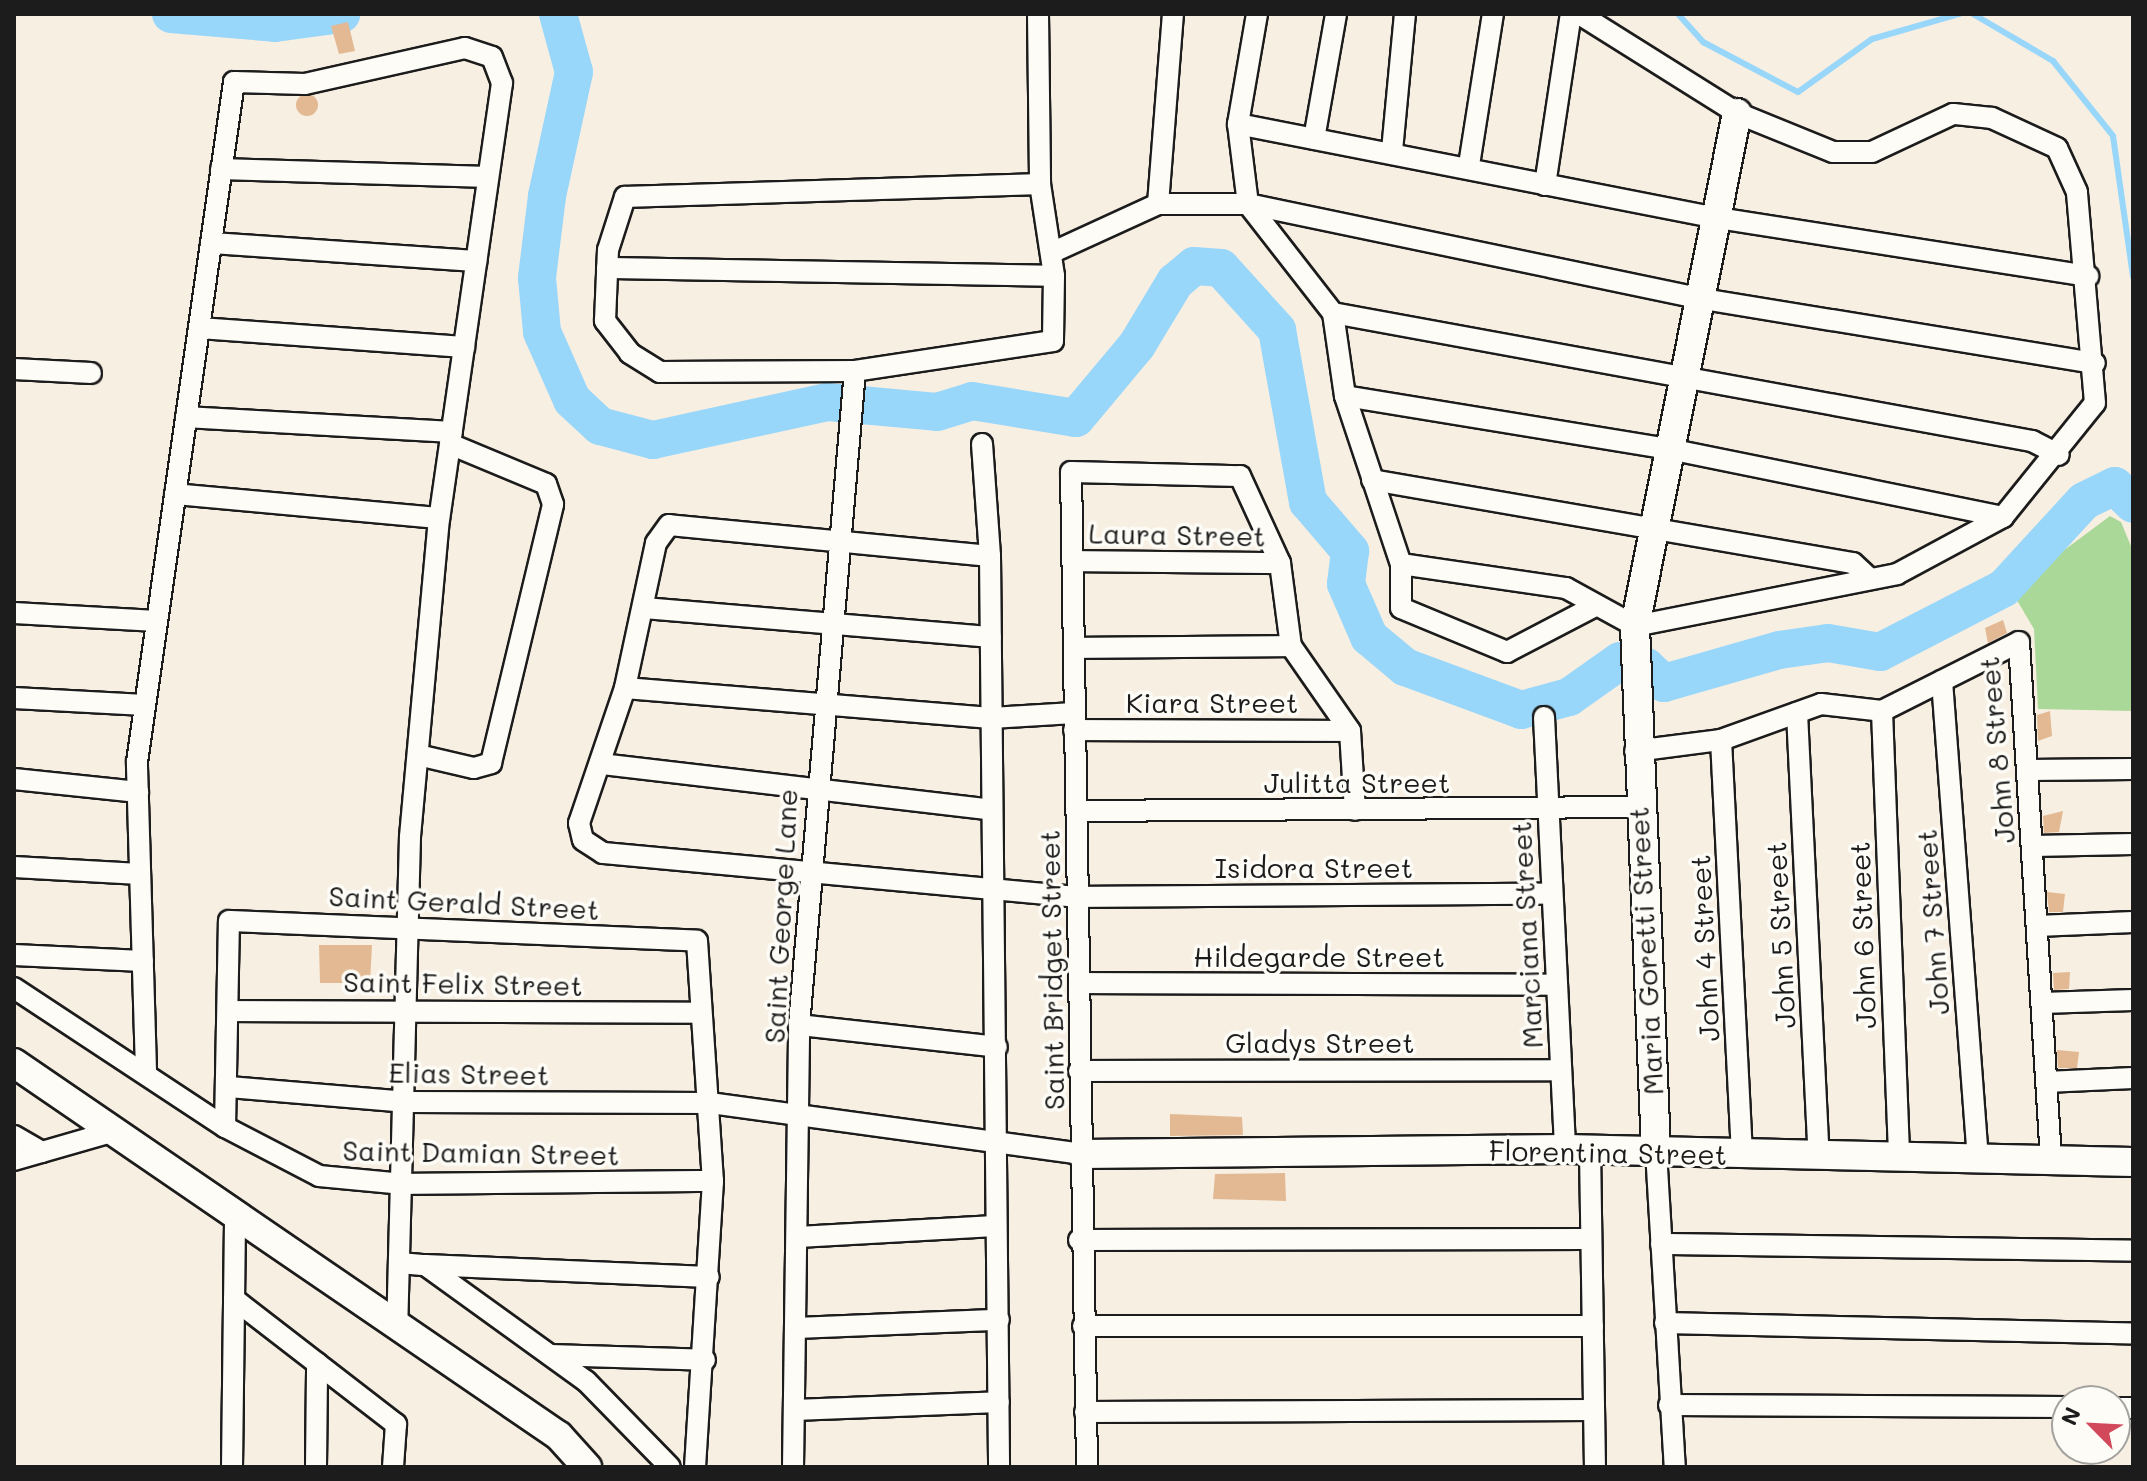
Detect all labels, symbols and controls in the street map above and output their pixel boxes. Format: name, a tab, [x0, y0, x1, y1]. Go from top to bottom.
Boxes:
street label: Laura Street	[1088, 516, 1266, 552]
street label: John 8 Street	[1971, 655, 2021, 845]
street label: Kiara Street	[1126, 685, 1298, 719]
street label: Julitta Street	[1264, 765, 1450, 799]
street label: Saint George Lane	[757, 788, 803, 1044]
street label: Maria Goretti Street	[1621, 806, 1669, 1096]
street label: Marciana Street	[1503, 821, 1549, 1049]
street label: John 7 Street	[1909, 828, 1955, 1016]
street label: Saint Bridget Street	[1032, 830, 1070, 1110]
street label: John 5 Street	[1758, 841, 1802, 1029]
street label: John 6 Street	[1842, 841, 1882, 1029]
street label: Isidora Street	[1215, 850, 1413, 884]
street label: John 4 Street	[1682, 854, 1726, 1042]
street label: Saint Gerald Street	[328, 878, 600, 926]
street label: Hildegarde Street	[1193, 939, 1445, 973]
street label: Saint Felix Street	[343, 964, 583, 1002]
street label: Gladys Street	[1225, 1025, 1415, 1059]
street label: Elias Street	[388, 1055, 550, 1091]
street label: Saint Damian Street	[342, 1133, 620, 1171]
street label: Florentina Street	[1489, 1133, 1727, 1171]
north arrow	[2051, 1385, 2131, 1465]
text: N	[2054, 1402, 2087, 1429]

